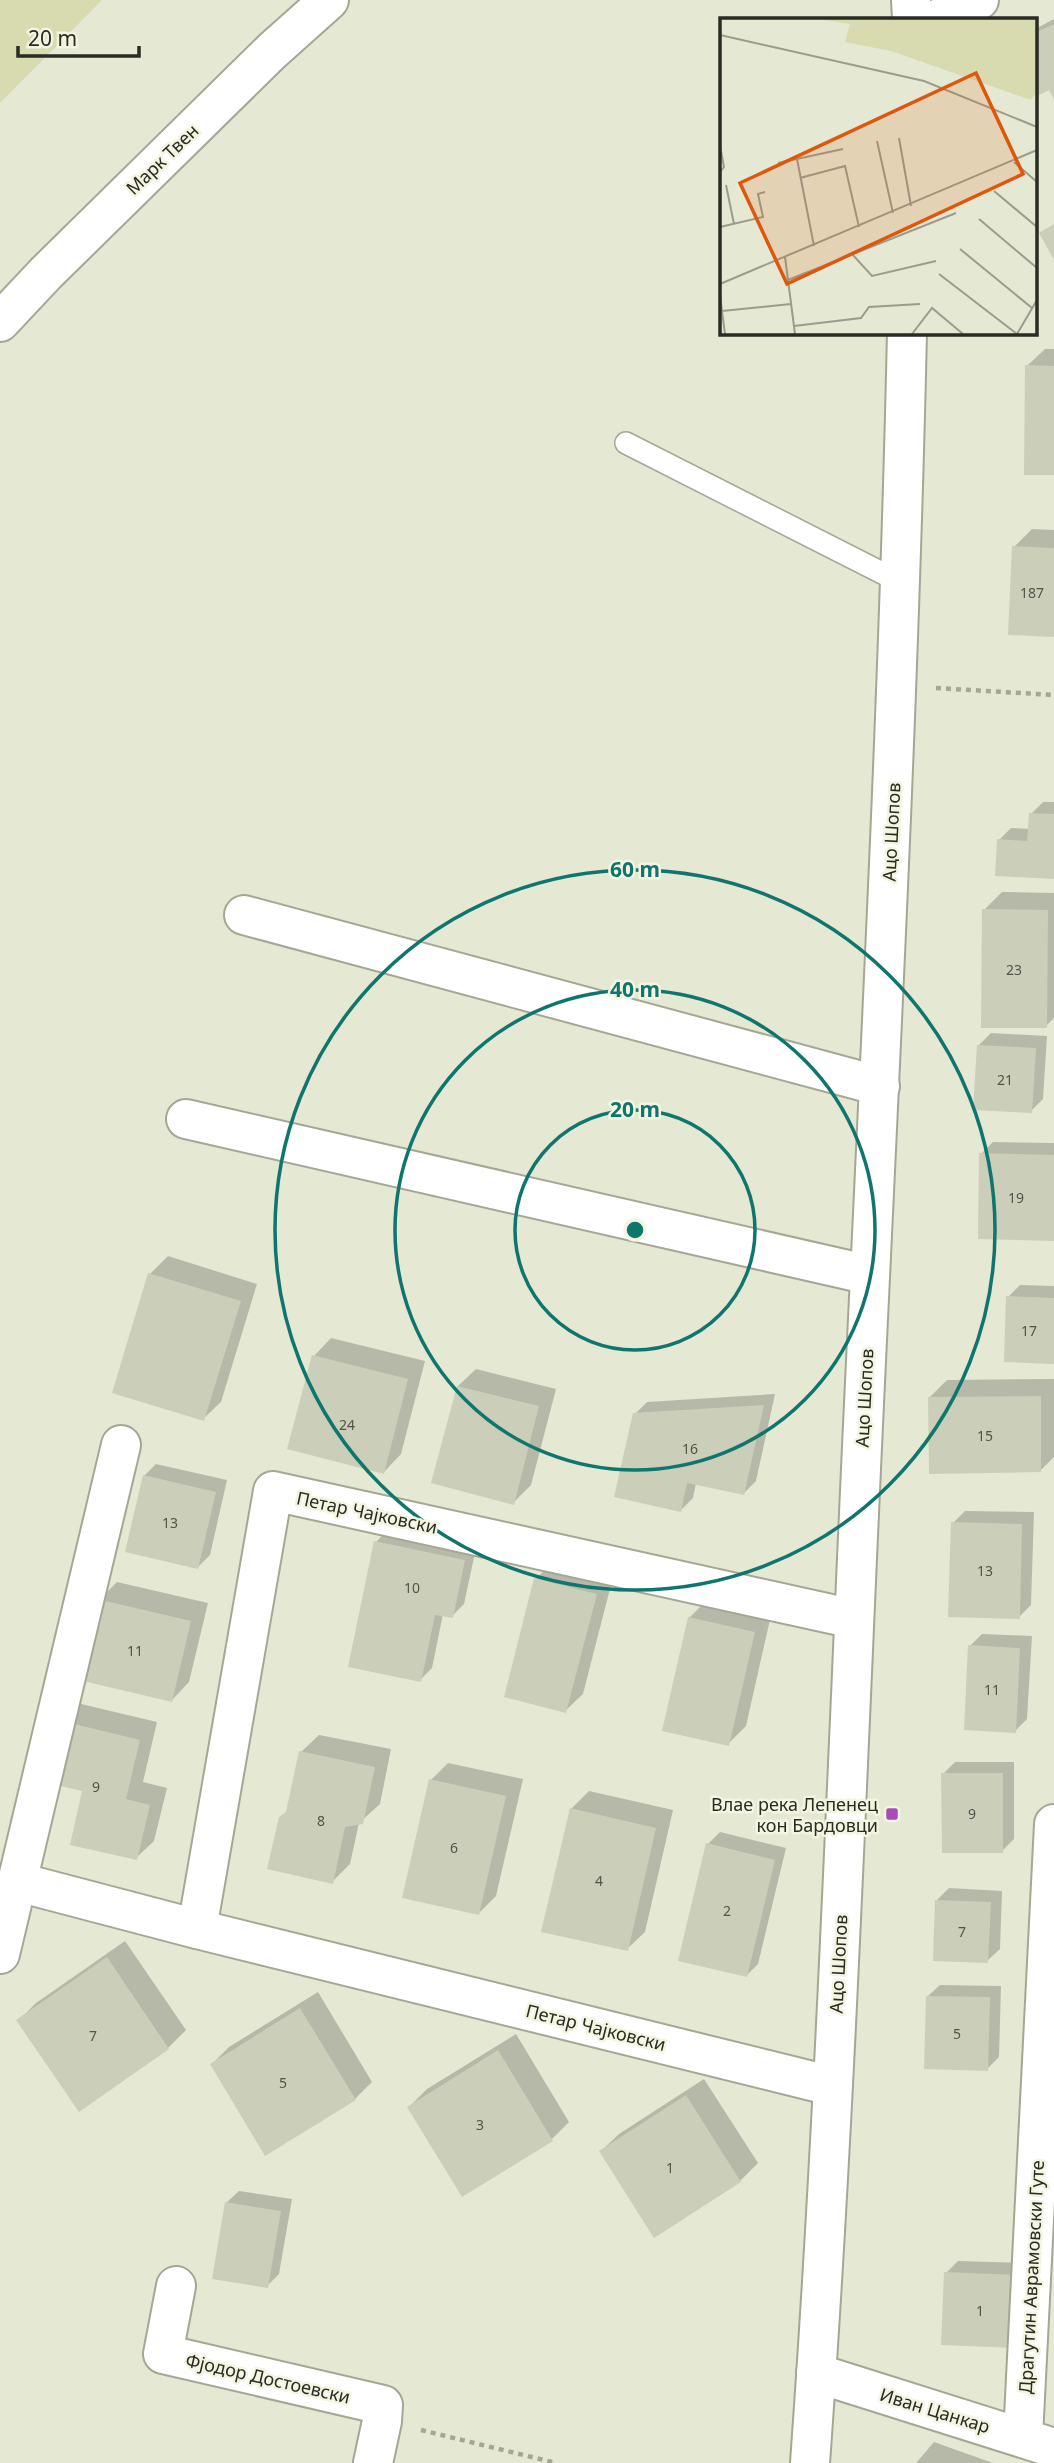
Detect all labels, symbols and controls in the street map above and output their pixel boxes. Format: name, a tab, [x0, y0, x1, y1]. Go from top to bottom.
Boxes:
scale bar	[18, 14, 138, 58]
inset map	[720, 18, 1036, 334]
text: 20 m	[28, 24, 77, 52]
street label: Марк Твен	[121, 118, 203, 200]
house number: 187	[1020, 583, 1044, 602]
street label: Ацо Шопов	[876, 782, 906, 882]
text: 60 m	[610, 855, 660, 883]
house number: 23	[1006, 960, 1022, 979]
text: 40 m	[610, 975, 660, 1003]
house number: 21	[997, 1070, 1013, 1089]
text: 20 m	[610, 1095, 660, 1123]
house number: 19	[1008, 1188, 1024, 1207]
centre of rings	[623, 1218, 647, 1242]
house number: 17	[1021, 1321, 1037, 1340]
street label: Ацо Шопов	[849, 1348, 879, 1448]
house number: 24	[339, 1415, 355, 1434]
house number: 15	[977, 1426, 993, 1445]
house number: 16	[682, 1439, 698, 1458]
street label: Петар Чајковски	[294, 1485, 440, 1539]
house number: 13	[162, 1513, 178, 1532]
house number: 13	[977, 1561, 993, 1580]
house number: 10	[404, 1578, 420, 1597]
house number: 11	[127, 1641, 143, 1660]
house number: 11	[984, 1680, 1000, 1699]
house number: 9	[92, 1777, 100, 1796]
place label: Влае река Лепенец кон Бардовци	[711, 1792, 878, 1837]
house number: 9	[968, 1804, 976, 1823]
marker: Влае река Лепенец кон Бардовци	[884, 1806, 900, 1822]
house number: 8	[317, 1811, 325, 1830]
house number: 6	[450, 1838, 458, 1857]
house number: 4	[595, 1871, 603, 1890]
house number: 2	[723, 1901, 731, 1920]
street label: Ацо Шопов	[823, 1914, 853, 2014]
house number: 7	[958, 1922, 966, 1941]
street label: Петар Чајковски	[524, 1998, 668, 2056]
house number: 5	[953, 2024, 961, 2043]
house number: 7	[89, 2026, 97, 2045]
house number: 5	[279, 2073, 287, 2092]
house number: 3	[476, 2115, 484, 2134]
house number: 1	[666, 2158, 674, 2177]
street label: Драгутин Аврамовски Гуте	[1013, 2159, 1049, 2394]
house number: 1	[976, 2301, 984, 2320]
street label: Фјодор Достоевски	[183, 2347, 353, 2409]
street label: Иван Цанкар	[877, 2382, 993, 2438]

